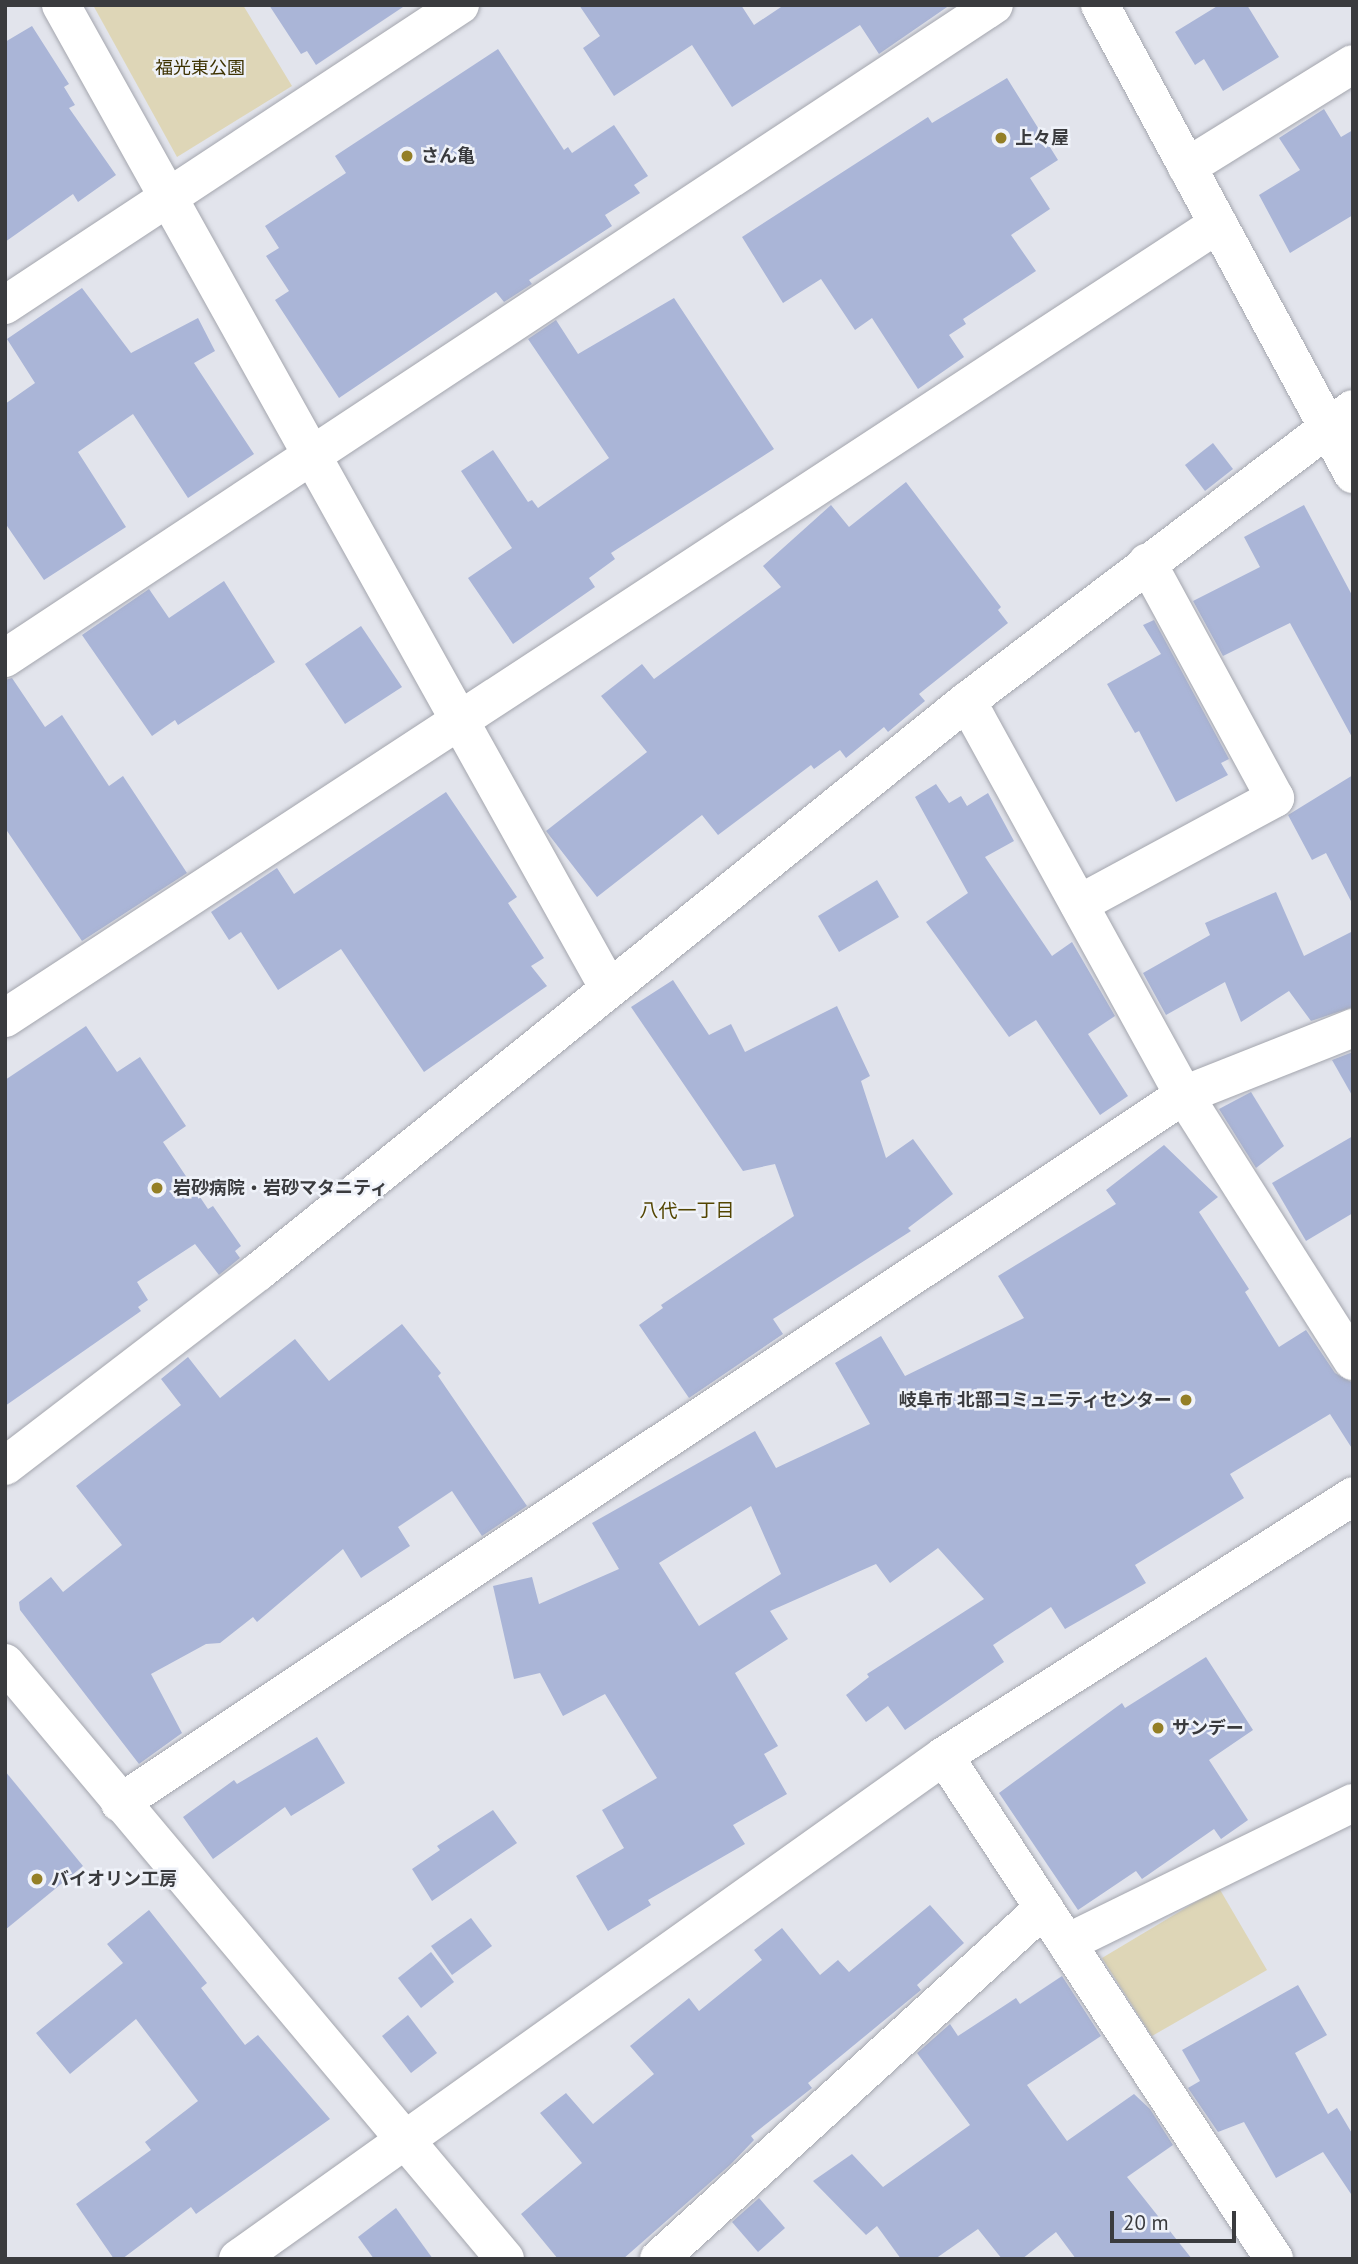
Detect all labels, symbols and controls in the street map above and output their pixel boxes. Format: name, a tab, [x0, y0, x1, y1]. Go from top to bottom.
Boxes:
park label: 福光東公園	[155, 57, 245, 79]
place label: 上々屋	[1015, 127, 1069, 149]
marker: 上々屋	[993, 130, 1009, 146]
place label: さん亀	[421, 145, 475, 167]
marker: さん亀	[399, 148, 415, 164]
place label: 岩砂病院・岩砂マタニティ	[173, 1177, 389, 1199]
marker: 岩砂病院・岩砂マタニティ	[147, 1178, 167, 1198]
district label: 八代一丁目	[640, 1200, 734, 1222]
place label: 岐阜市 北部コミュニティセンター	[897, 1389, 1172, 1411]
marker: 岐阜市 北部コミュニティセンター	[1178, 1392, 1194, 1408]
place label: サンデー	[1172, 1717, 1244, 1739]
marker: サンデー	[1150, 1720, 1166, 1736]
place label: バイオリン工房	[51, 1868, 177, 1890]
marker: バイオリン工房	[29, 1871, 45, 1887]
scale bar	[1113, 2198, 1239, 2242]
text: 20 m	[1123, 2209, 1169, 2236]

